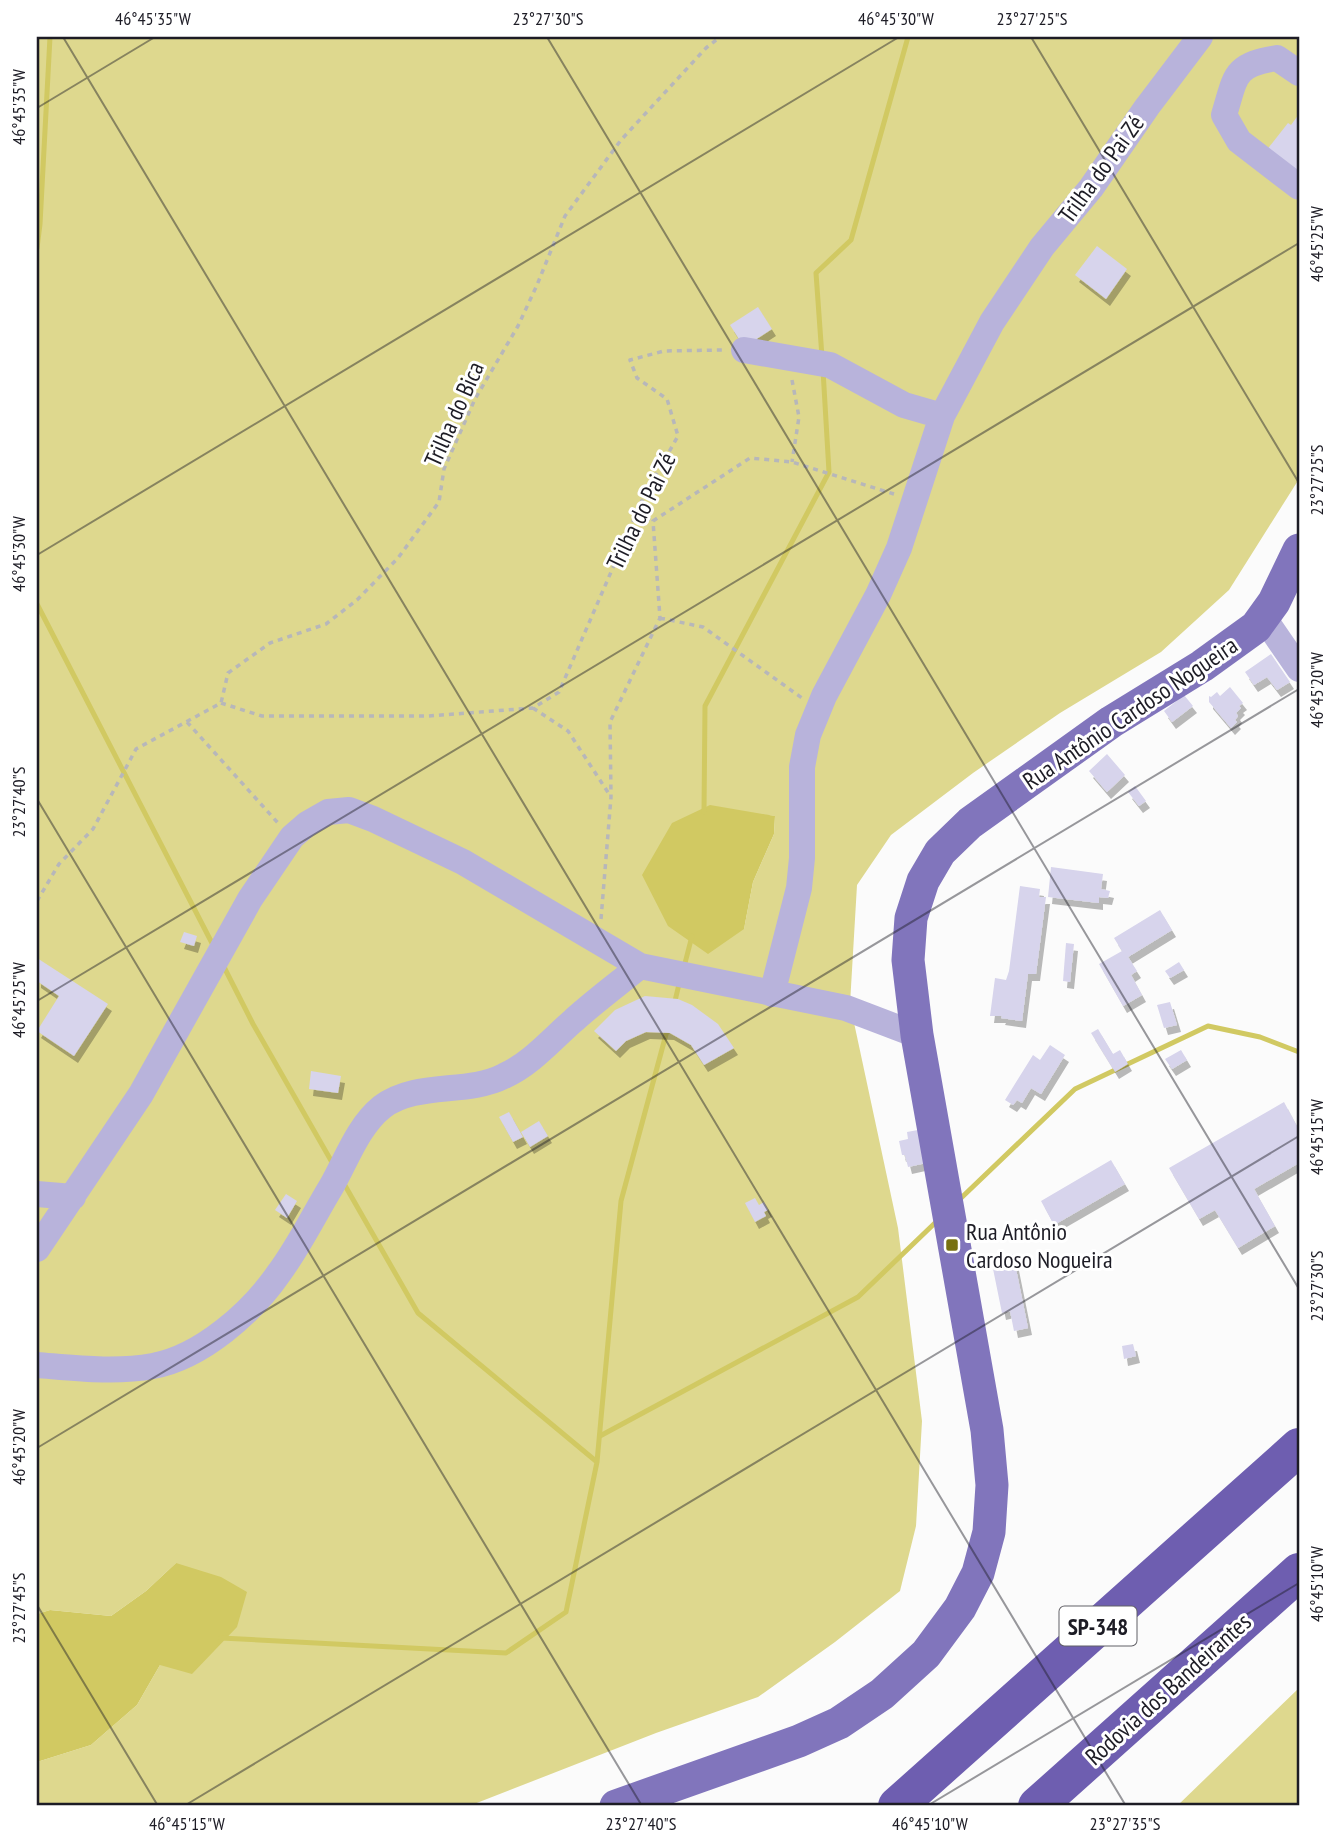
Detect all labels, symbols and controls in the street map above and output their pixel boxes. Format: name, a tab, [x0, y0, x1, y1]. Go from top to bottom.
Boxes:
text: 46°45'35"W	[115, 7, 191, 30]
text: 23°27'30"S	[513, 7, 584, 30]
text: 46°45'30"W	[858, 7, 934, 30]
text: 23°27'25"S	[997, 7, 1068, 30]
text: 46°45'35"W	[7, 69, 30, 145]
street label: Trilha do Pai Zé	[1051, 109, 1151, 229]
text: 46°45'25"W	[1305, 206, 1328, 282]
street label: Trilha do Bica	[417, 357, 491, 471]
text: 23°27'25"S	[1305, 444, 1328, 515]
street label: Trilha do Pai Zé	[599, 447, 683, 575]
text: 46°45'30"W	[7, 516, 30, 592]
street label: Rua Antônio Cardoso Nogueira	[1017, 630, 1243, 796]
text: 46°45'20"W	[1305, 652, 1328, 728]
text: 23°27'40"S	[7, 766, 30, 837]
text: 46°45'25"W	[7, 962, 30, 1038]
text: 46°45'15"W	[1305, 1099, 1328, 1175]
place label: Rua Antônio Cardoso Nogueira	[966, 1216, 1113, 1275]
marker: Rua Antônio Cardoso Nogueira	[944, 1237, 960, 1253]
text: 23°27'30"S	[1305, 1250, 1328, 1321]
text: 46°45'20"W	[7, 1409, 30, 1485]
text: 46°45'10"W	[1305, 1546, 1328, 1622]
text: 23°27'45"S	[7, 1572, 30, 1643]
road number: SP-348	[1060, 1606, 1136, 1646]
street label: Rodovia dos Bandeirantes	[1079, 1606, 1257, 1772]
text: 46°45'15"W	[149, 1812, 225, 1835]
text: 23°27'40"S	[606, 1812, 677, 1835]
text: 46°45'10"W	[892, 1812, 968, 1835]
text: 23°27'35"S	[1090, 1812, 1161, 1835]

